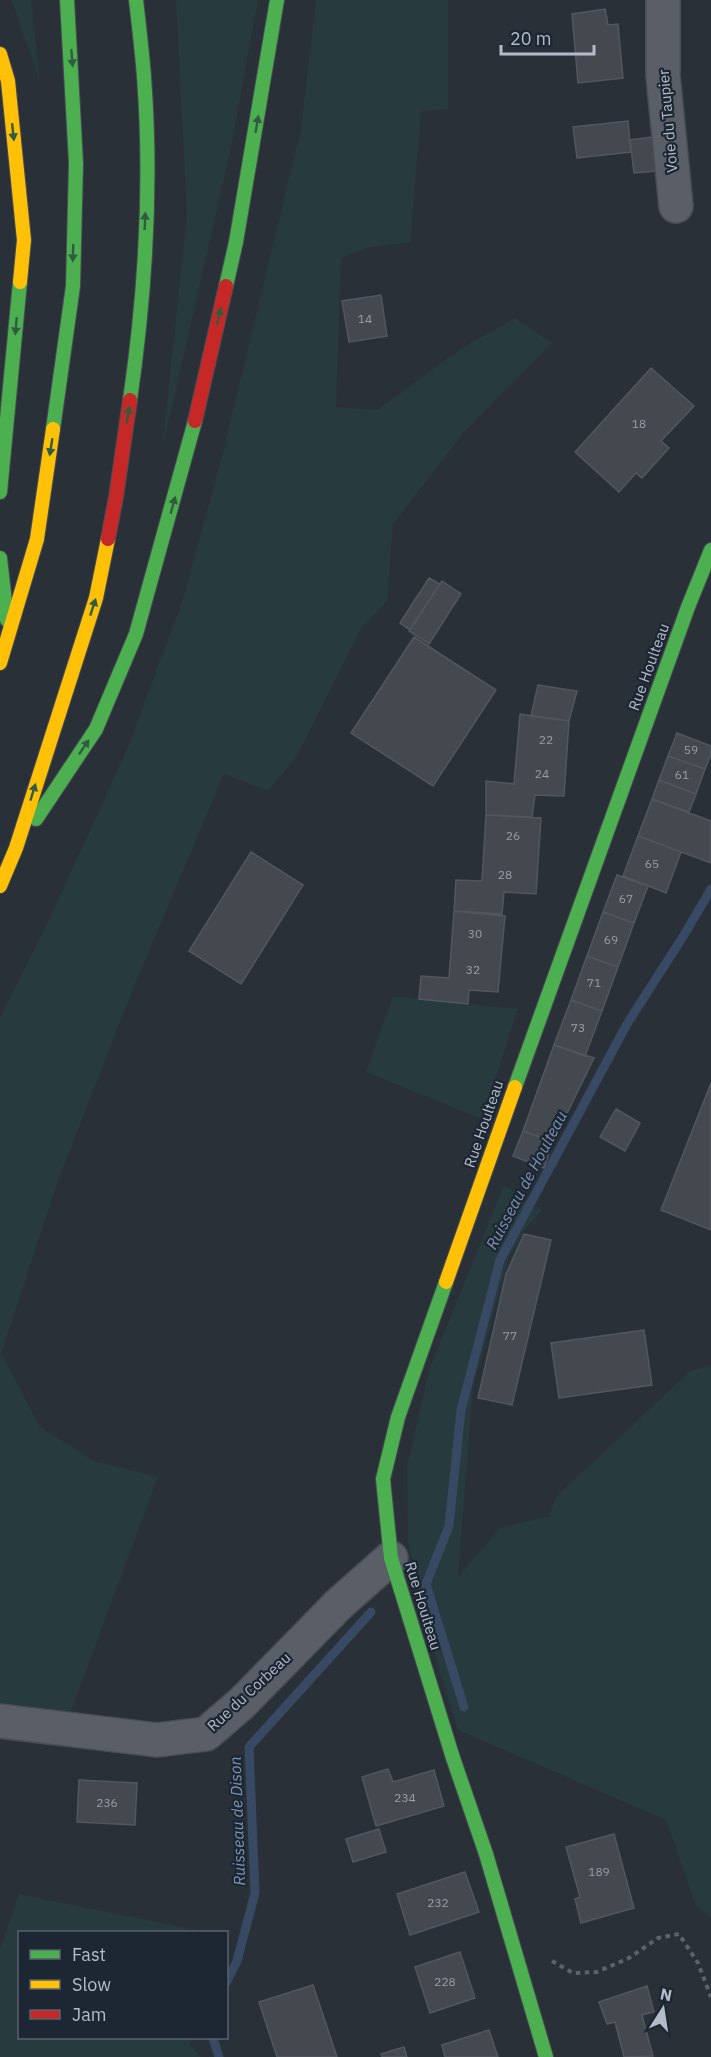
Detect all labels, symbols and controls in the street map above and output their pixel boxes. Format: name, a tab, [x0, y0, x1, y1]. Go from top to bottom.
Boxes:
scale bar	[501, 18, 594, 56]
text: 20 m	[510, 27, 552, 50]
one-way arrow	[67, 49, 77, 68]
street label: Voie du Taupier	[653, 68, 681, 173]
one-way arrow	[253, 115, 262, 134]
one-way arrow	[8, 123, 18, 142]
one-way arrow	[140, 211, 149, 230]
one-way arrow	[69, 244, 78, 263]
one-way arrow	[215, 306, 224, 325]
house number: 14	[358, 311, 372, 326]
one-way arrow	[11, 317, 21, 336]
one-way arrow	[123, 406, 132, 425]
house number: 18	[632, 416, 646, 431]
one-way arrow	[46, 437, 55, 456]
one-way arrow	[168, 496, 178, 514]
one-way arrow	[89, 598, 98, 616]
street label: Rue Houlteau	[624, 621, 673, 713]
house number: 22	[539, 732, 553, 747]
one-way arrow	[78, 740, 90, 756]
house number: 59	[684, 742, 698, 757]
house number: 24	[535, 766, 549, 781]
house number: 61	[675, 767, 689, 782]
one-way arrow	[29, 783, 38, 801]
house number: 26	[506, 828, 520, 843]
house number: 65	[645, 856, 659, 871]
house number: 28	[498, 867, 512, 882]
house number: 67	[619, 891, 633, 906]
house number: 30	[468, 926, 482, 941]
house number: 69	[604, 932, 618, 947]
house number: 32	[466, 962, 480, 977]
house number: 71	[587, 975, 601, 990]
house number: 73	[571, 1020, 585, 1035]
street label: Rue Houlteau	[460, 1078, 507, 1170]
water label: Ruisseau de Houlteau	[481, 1107, 571, 1253]
house number: 77	[503, 1328, 517, 1343]
street label: Rue Houlteau	[401, 1559, 446, 1652]
street label: Rue du Corbeau	[203, 1648, 294, 1735]
water label: Ruisseau de Dison	[225, 1756, 249, 1886]
house number: 234	[394, 1790, 416, 1805]
house number: 236	[96, 1795, 118, 1810]
house number: 189	[588, 1864, 610, 1879]
house number: 232	[427, 1895, 449, 1910]
legend	[18, 1931, 228, 2039]
text: Fast	[72, 1943, 106, 1966]
text: Slow	[72, 1973, 111, 1996]
house number: 228	[434, 1974, 456, 1989]
north arrow	[633, 1979, 693, 2039]
text: N	[658, 1983, 674, 2005]
text: Jam	[72, 2003, 107, 2026]

